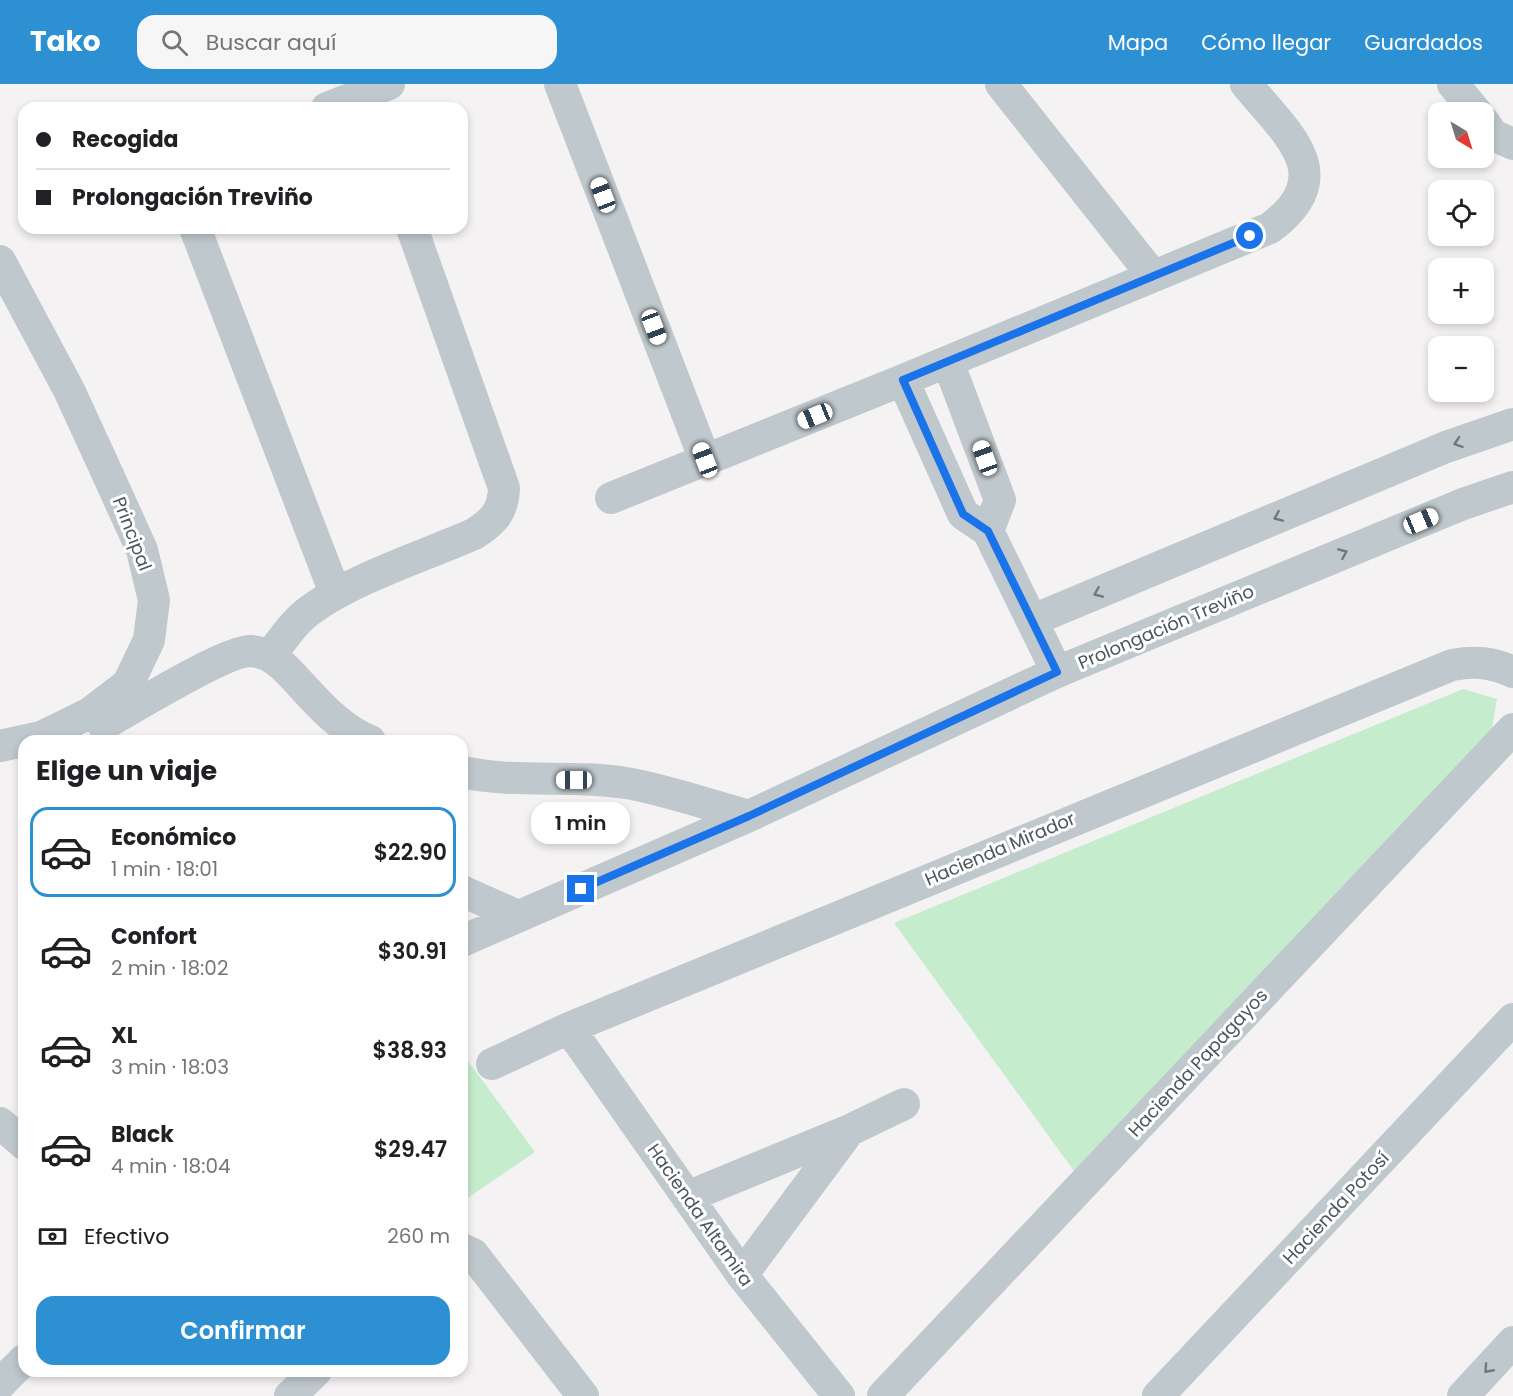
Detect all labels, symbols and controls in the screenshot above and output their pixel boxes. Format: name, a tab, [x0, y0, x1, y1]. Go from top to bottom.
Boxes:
search box	[137, 15, 557, 69]
text: Tako	[30, 22, 101, 61]
icon: search	[158, 26, 191, 59]
text: Buscar aquí	[206, 27, 336, 58]
text: Mapa	[1108, 28, 1168, 57]
text: Cómo llegar	[1201, 28, 1331, 57]
text: Guardados	[1364, 28, 1483, 57]
north arrow	[1428, 102, 1494, 168]
map controls	[1428, 102, 1494, 402]
text: Recogida	[72, 124, 179, 155]
car	[588, 175, 618, 215]
button: locate	[1428, 180, 1494, 246]
text: Prolongación Treviño	[72, 182, 313, 213]
route start	[1236, 222, 1263, 249]
button: +	[1428, 258, 1494, 324]
car	[639, 307, 669, 347]
button: −	[1428, 336, 1494, 402]
car	[795, 401, 835, 431]
one-way arrow	[1453, 435, 1463, 448]
car	[970, 438, 1000, 478]
car	[690, 440, 720, 480]
street label: Principal	[107, 493, 158, 574]
car	[1401, 506, 1441, 536]
one-way arrow	[1273, 510, 1284, 522]
one-way arrow	[1337, 548, 1348, 560]
street label: Prolongación Treviño	[1074, 578, 1258, 675]
one-way arrow	[1093, 586, 1104, 598]
text: Elige un viaje	[36, 752, 217, 789]
car	[556, 771, 592, 789]
callout: 1 min	[532, 802, 630, 844]
street label: Hacienda Mirador	[921, 805, 1079, 892]
text: 1 min	[555, 809, 606, 837]
text: Económico	[111, 822, 236, 853]
icon: car	[39, 825, 93, 879]
text: $22.90	[374, 837, 447, 868]
text: 1 min · 18:01	[111, 855, 218, 883]
route end	[567, 875, 594, 902]
text: Confort	[111, 921, 197, 952]
icon: car	[39, 924, 93, 978]
text: $30.91	[378, 936, 447, 967]
text: 2 min · 18:02	[111, 954, 228, 982]
street label: Hacienda Papagayos	[1122, 983, 1273, 1142]
text: XL	[111, 1020, 137, 1051]
icon: car	[39, 1023, 93, 1077]
text: $38.93	[373, 1035, 447, 1066]
text: 3 min · 18:03	[111, 1053, 229, 1081]
text: Black	[111, 1119, 174, 1150]
icon: car	[39, 1122, 93, 1176]
text: $29.47	[374, 1134, 447, 1165]
street label: Hacienda Altamira	[642, 1138, 759, 1291]
street label: Hacienda Potosí	[1277, 1146, 1394, 1269]
text: 4 min · 18:04	[111, 1152, 231, 1180]
icon: cash	[36, 1220, 69, 1253]
text: Efectivo	[84, 1221, 169, 1252]
text: 260 m	[387, 1222, 450, 1250]
button: Confirmar	[36, 1296, 450, 1365]
one-way arrow	[1484, 1362, 1495, 1373]

